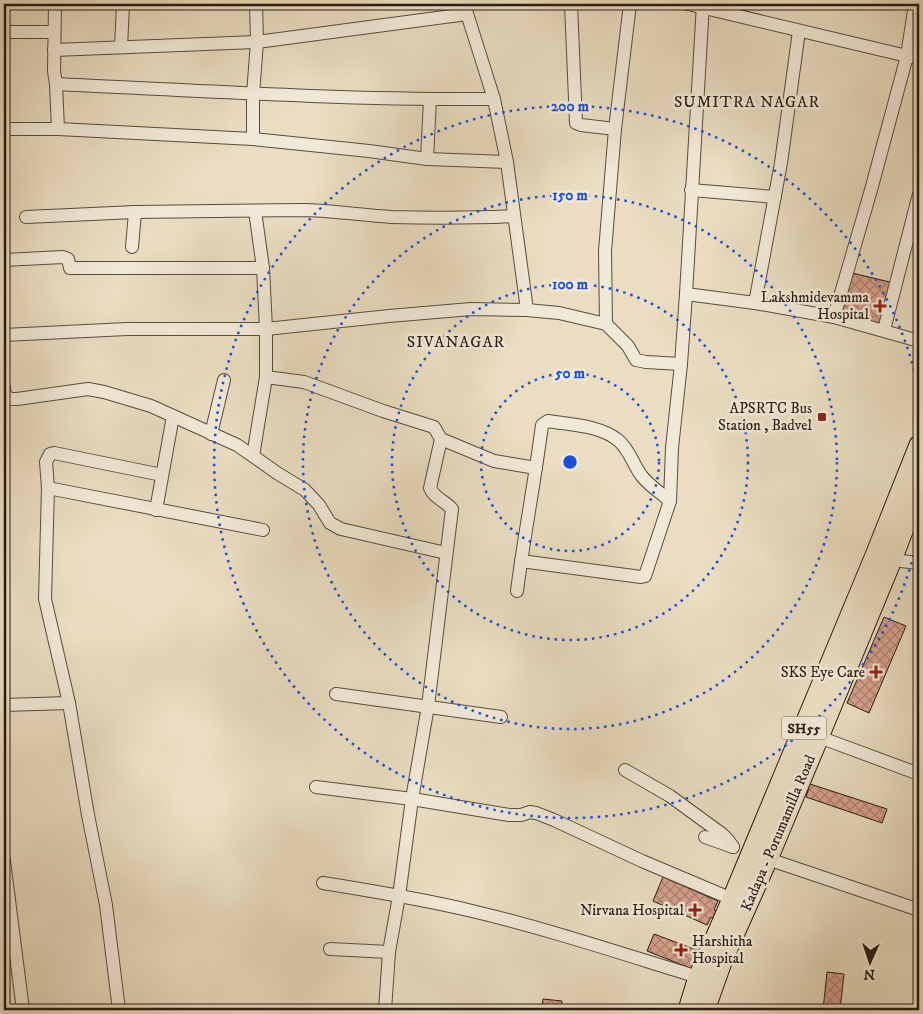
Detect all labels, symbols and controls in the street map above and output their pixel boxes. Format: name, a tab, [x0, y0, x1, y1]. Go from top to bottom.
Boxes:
district label: SUMITRA NAGAR	[674, 92, 820, 112]
text: 200 m	[551, 97, 590, 116]
text: 150 m	[552, 186, 588, 205]
text: 100 m	[552, 275, 589, 294]
place label: Lakshmidevamma Hospital	[761, 288, 870, 324]
marker: Lakshmidevamma Hospital	[873, 299, 887, 313]
district label: SIVANAGAR	[407, 332, 505, 352]
text: 50 m	[554, 364, 586, 383]
place label: APSRTC Bus Station , Badvel	[718, 399, 812, 435]
marker: APSRTC Bus Station , Badvel	[816, 411, 828, 423]
centre of rings	[561, 453, 579, 471]
place label: SKS Eye Care	[781, 663, 865, 682]
marker: SKS Eye Care	[869, 665, 883, 679]
road number: SH55	[782, 716, 826, 740]
street label: Kadapa - Porumamilla Road	[737, 752, 820, 914]
place label: Nirvana Hospital	[580, 901, 684, 920]
marker: Nirvana Hospital	[688, 903, 702, 917]
place label: Harshitha Hospital	[692, 932, 753, 968]
north arrow	[846, 936, 896, 986]
marker: Harshitha Hospital	[674, 943, 688, 957]
text: N	[863, 965, 876, 983]

